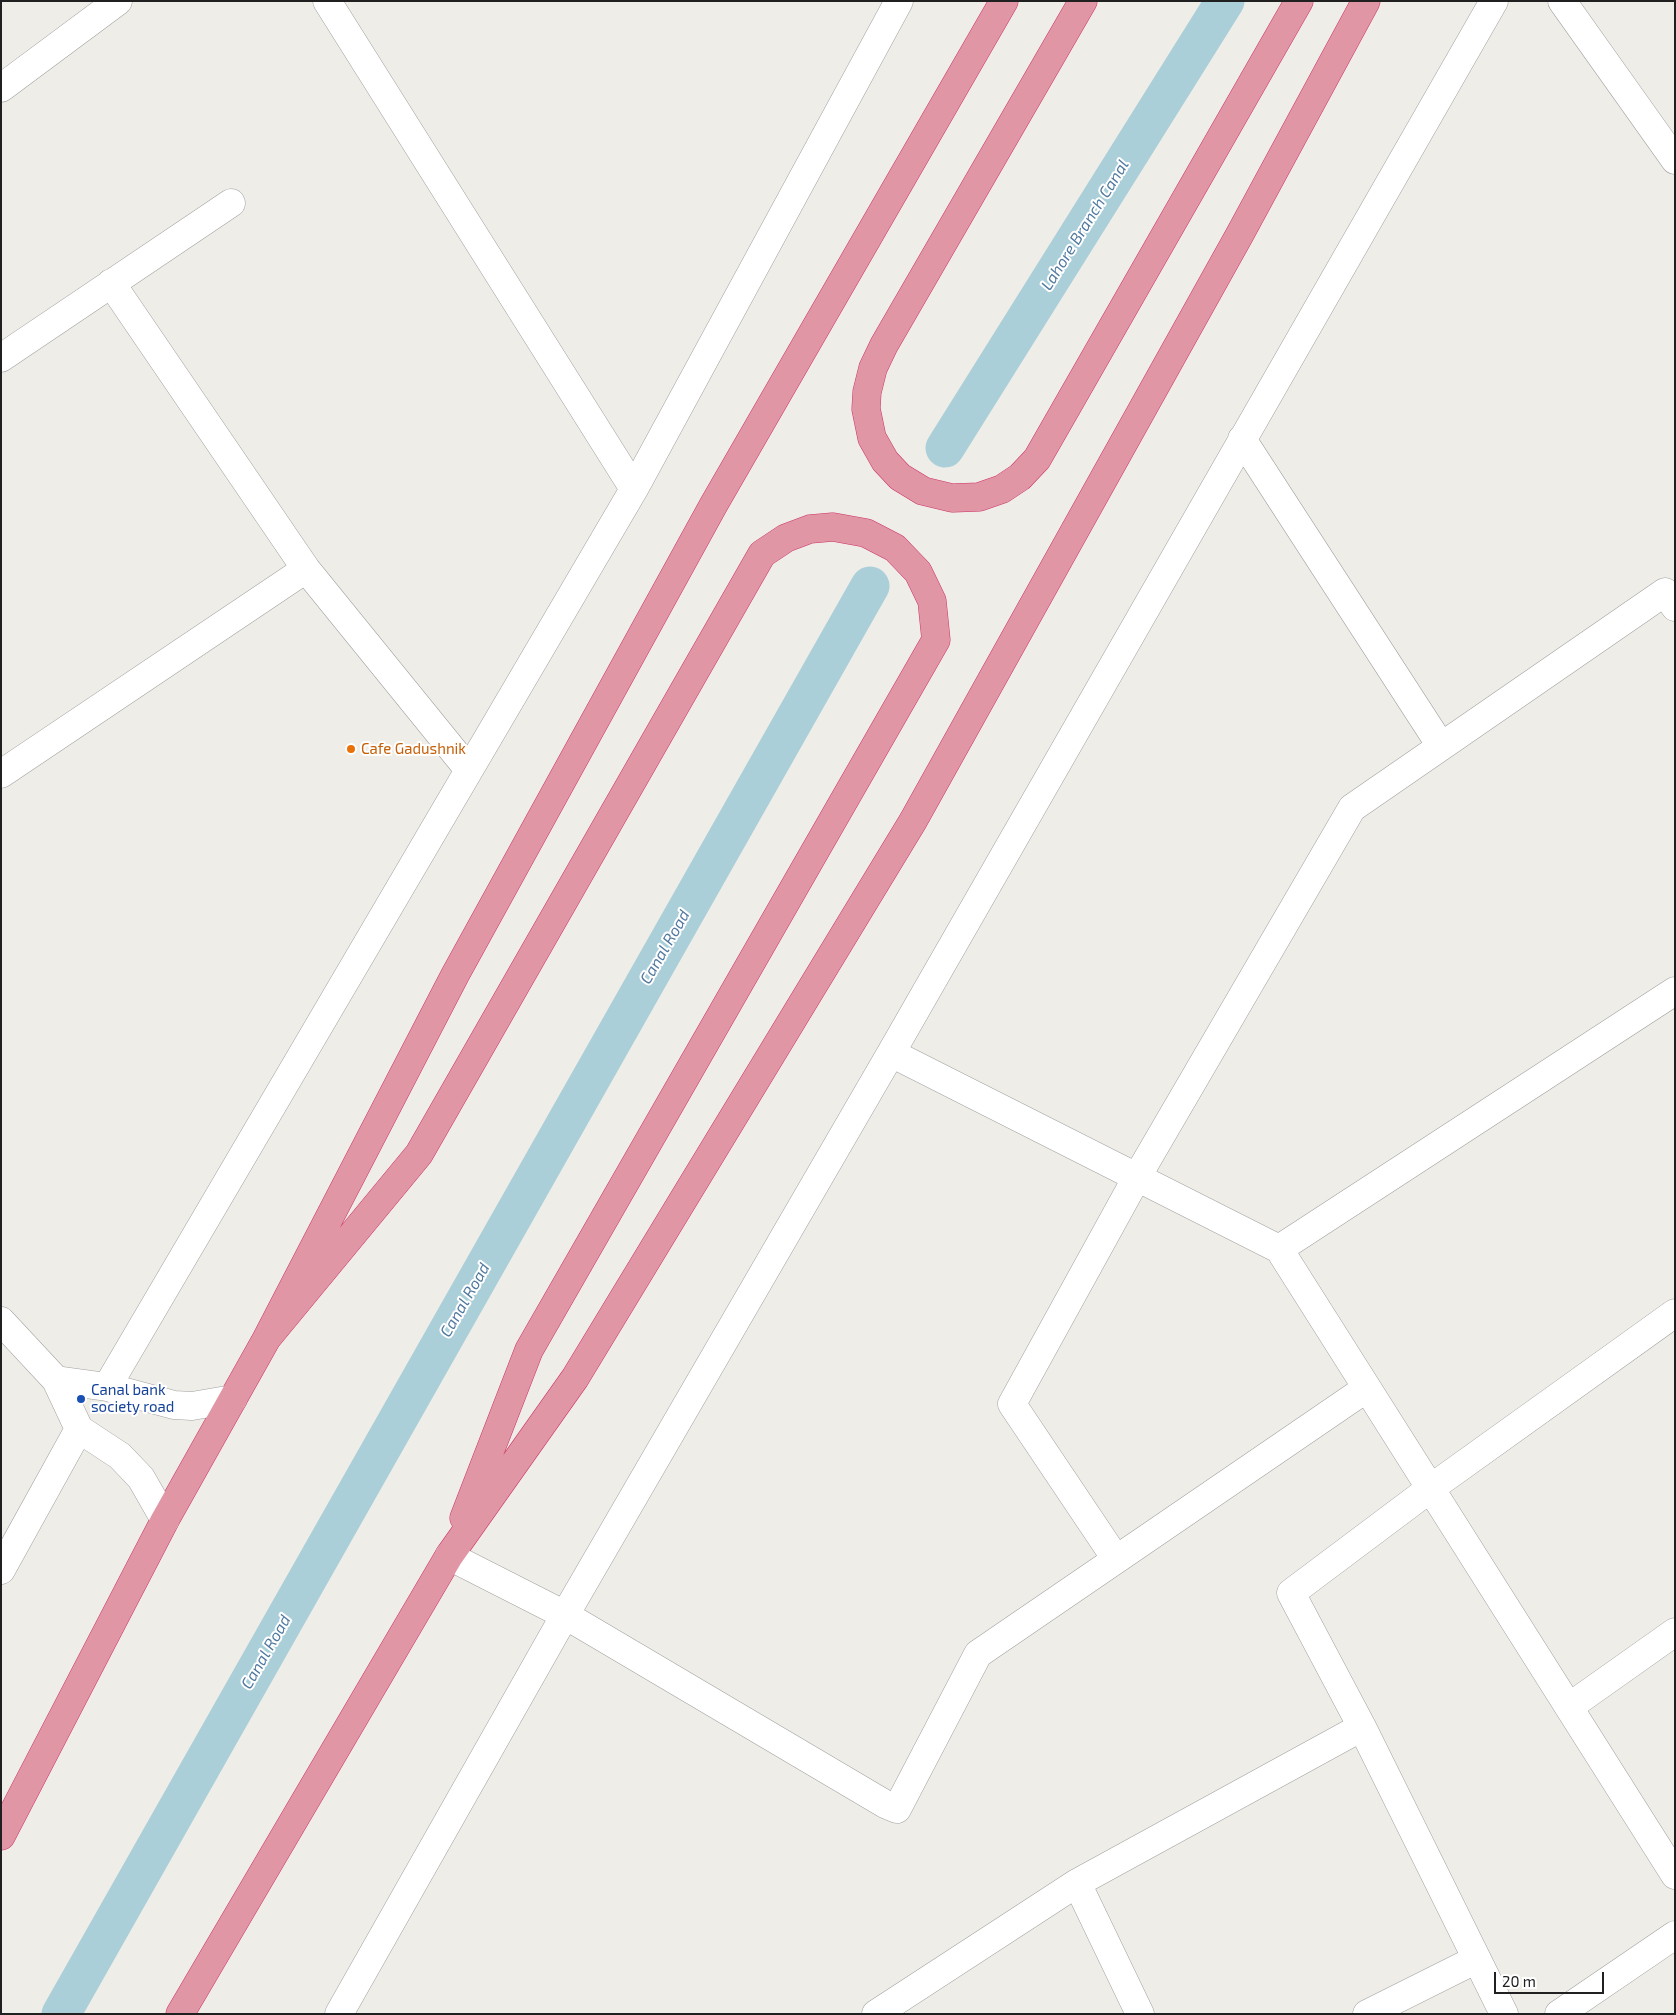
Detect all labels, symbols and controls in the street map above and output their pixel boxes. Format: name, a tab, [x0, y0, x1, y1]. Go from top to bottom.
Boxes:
water label: Lahore Branch Canal	[1037, 156, 1133, 294]
place label: Cafe Gadushnik	[361, 740, 466, 758]
marker: Cafe Gadushnik	[345, 743, 357, 755]
water label: Canal Road	[636, 907, 694, 987]
water label: Canal Road	[436, 1260, 494, 1340]
place label: Canal bank society road	[91, 1381, 174, 1416]
marker: Canal bank society road	[75, 1393, 87, 1405]
water label: Canal Road	[237, 1612, 295, 1692]
scale bar	[1496, 1962, 1606, 1994]
text: 20 m	[1502, 1972, 1536, 1990]

